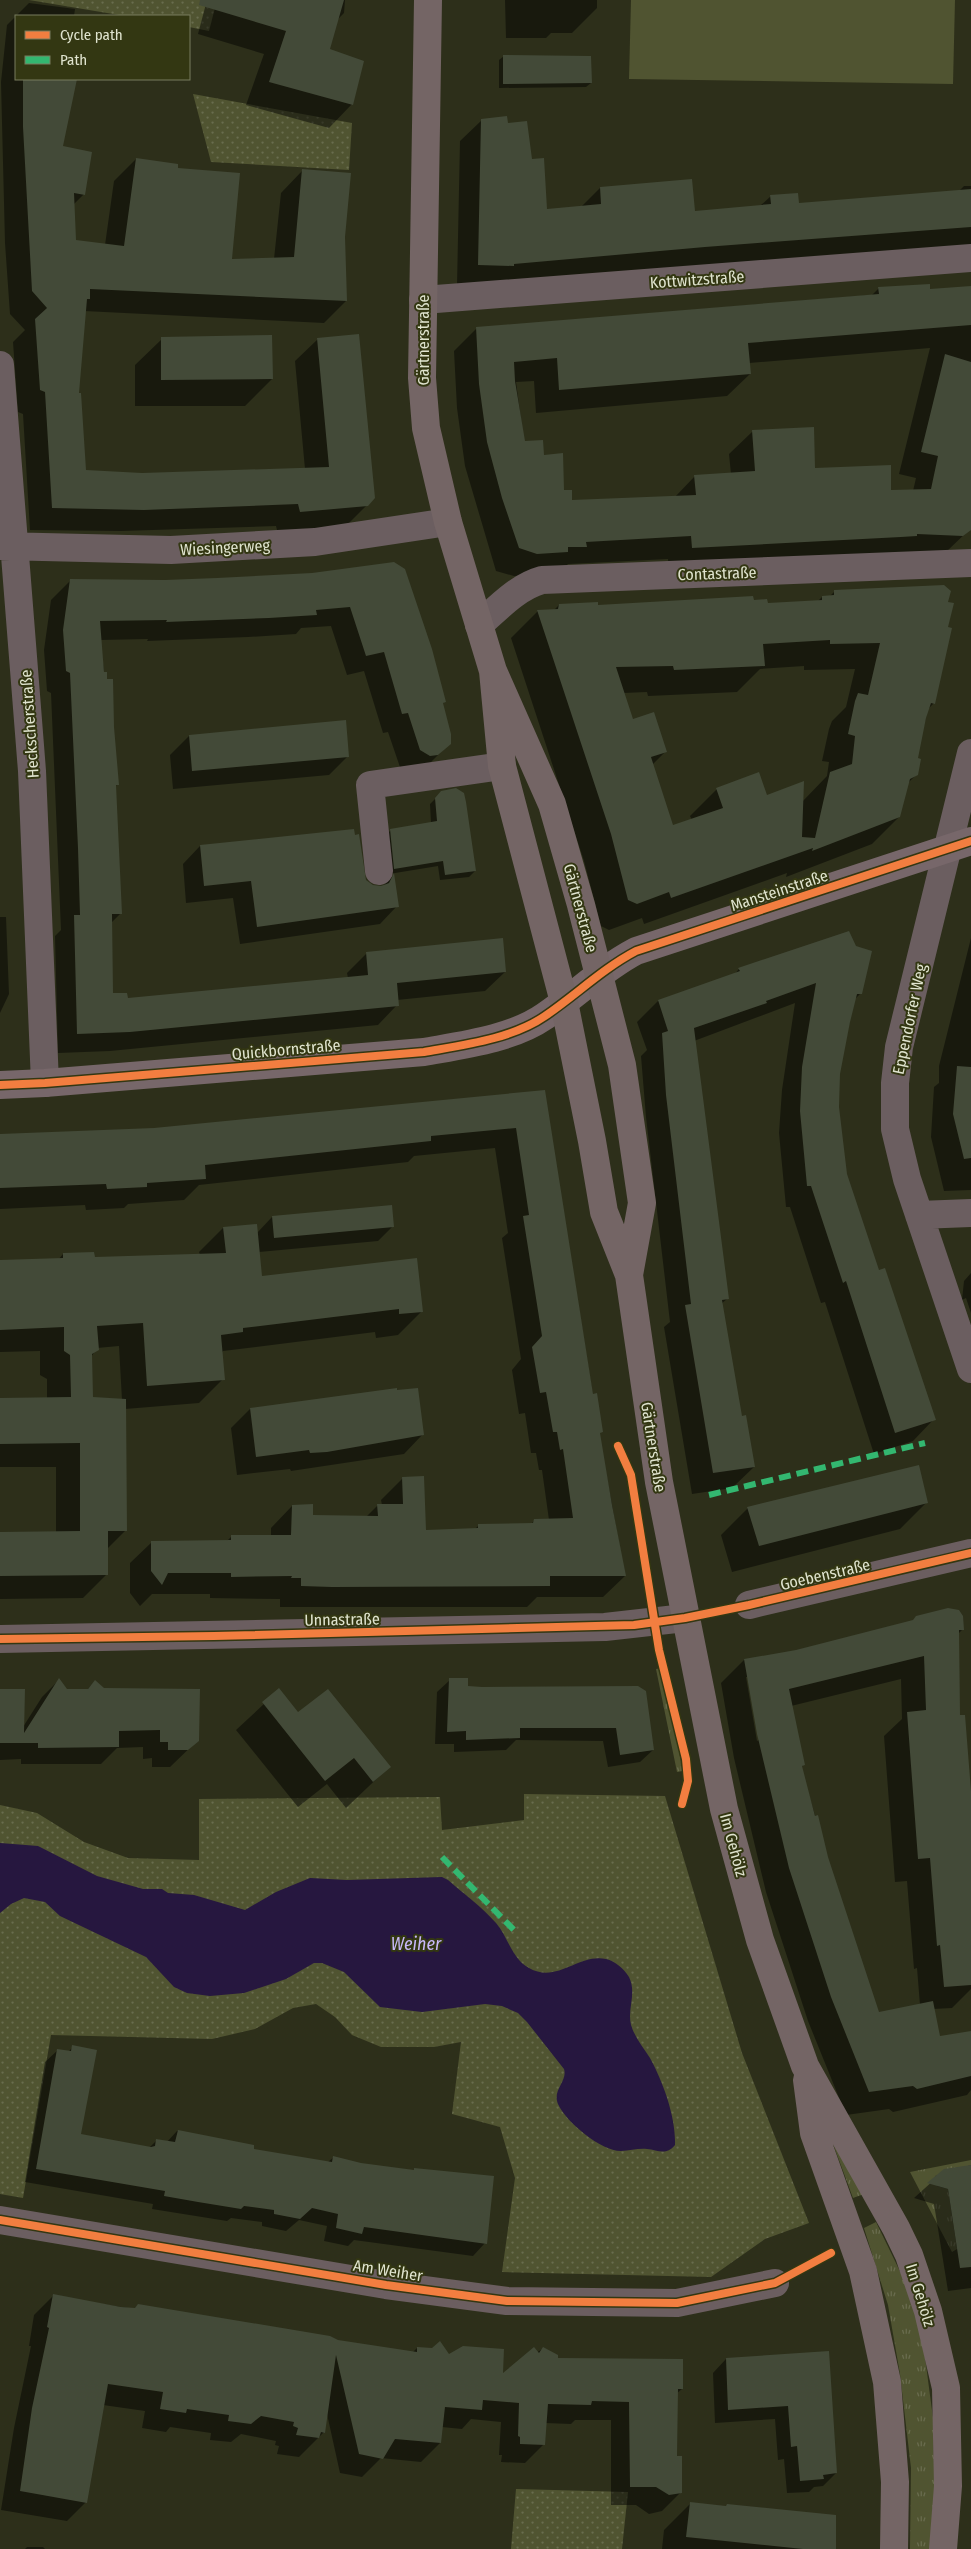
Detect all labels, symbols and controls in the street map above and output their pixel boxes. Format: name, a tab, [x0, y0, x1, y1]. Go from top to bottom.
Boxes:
legend	[15, 15, 190, 80]
text: Cycle path	[60, 26, 123, 44]
text: Path	[60, 51, 87, 69]
street label: Kottwitzstraße	[649, 267, 745, 292]
street label: Gärtnerstraße	[414, 294, 433, 385]
street label: Wiesingerweg	[180, 536, 271, 559]
street label: Contastraße	[677, 563, 757, 584]
street label: Heckscherstraße	[16, 669, 43, 779]
street label: Gärtnerstraße	[560, 862, 601, 955]
street label: Mansteinstraße	[728, 866, 830, 915]
street label: Eppendorfer Weg	[889, 962, 931, 1076]
street label: Quickbornstraße	[231, 1035, 341, 1064]
street label: Gärtnerstraße	[637, 1401, 670, 1494]
street label: Goebenstraße	[778, 1555, 872, 1594]
street label: Unnastraße	[304, 1609, 380, 1630]
street label: Im Gehölz	[716, 1811, 751, 1879]
water label: Weiher	[391, 1933, 442, 1955]
street label: Am Weiher	[352, 2256, 424, 2285]
street label: Im Gehölz	[902, 2261, 939, 2329]

